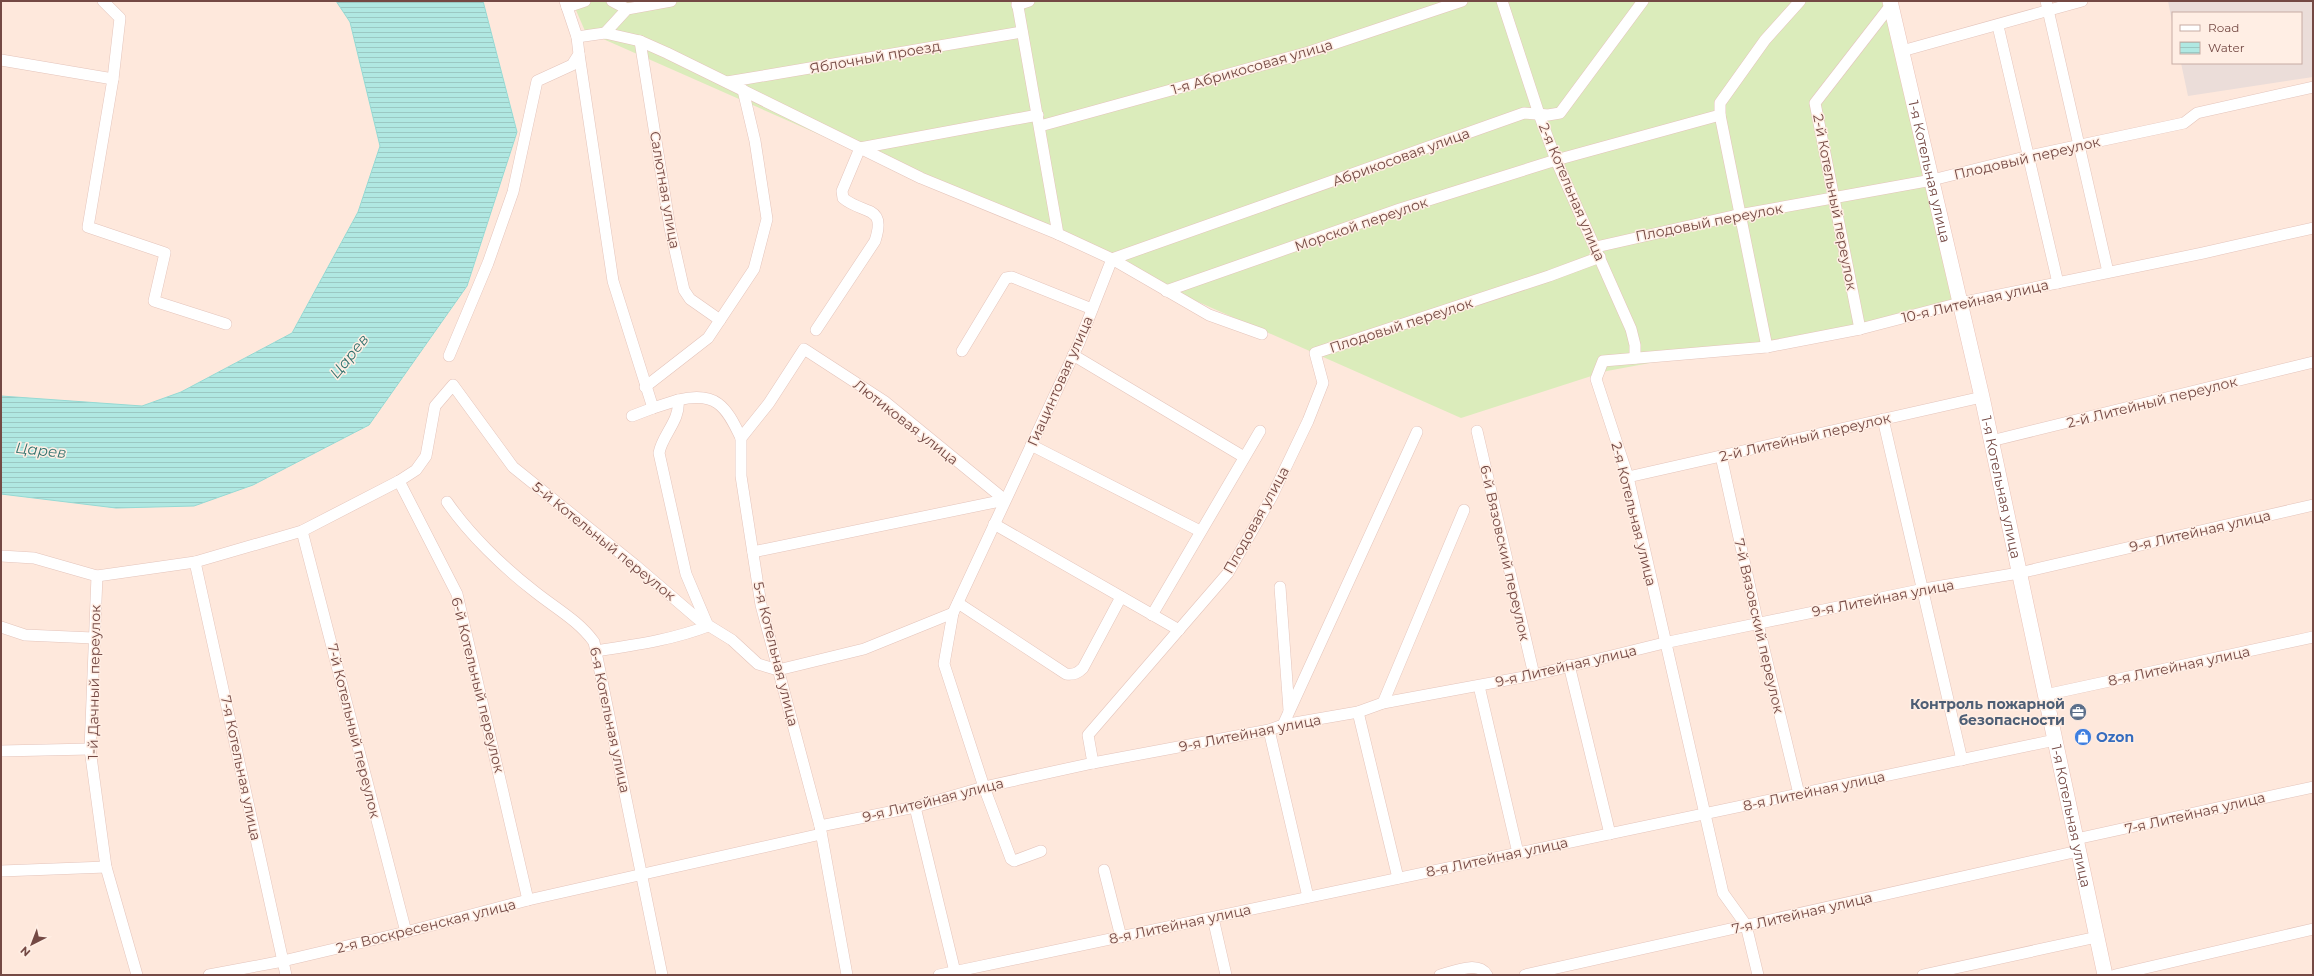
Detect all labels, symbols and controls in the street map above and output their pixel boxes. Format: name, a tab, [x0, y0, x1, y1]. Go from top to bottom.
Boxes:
legend	[2172, 12, 2302, 64]
text: Road	[2208, 20, 2239, 35]
street label: 1-я Абрикосовая улица	[1169, 35, 1335, 99]
street label: Яблочный проезд	[808, 37, 942, 77]
text: Water	[2208, 40, 2245, 55]
street label: 1-я Котельная улица	[1904, 99, 1955, 244]
street label: 2-й Котельный переулок	[1809, 112, 1861, 292]
street label: 2-я Котельная улица	[1535, 120, 1609, 264]
street label: Абрикосовая улица	[1330, 124, 1472, 190]
street label: Салютная улица	[646, 130, 684, 250]
street label: Плодовый переулок	[1952, 132, 2102, 184]
street label: Морской переулок	[1292, 193, 1430, 255]
street label: Плодовый переулок	[1634, 199, 1784, 245]
street label: 10-я Литейная улица	[1900, 275, 2050, 327]
street label: Плодовый переулок	[1327, 293, 1475, 357]
street label: Гиацинтовая улица	[1023, 313, 1097, 449]
water label: Царев	[325, 330, 373, 382]
street label: 2-й Литейный переулок	[2065, 372, 2239, 432]
street label: Лютиковая улица	[850, 375, 962, 469]
street label: 2-й Литейный переулок	[1718, 409, 1892, 465]
street label: 1-я Котельная улица	[1977, 414, 2025, 560]
water label: Царев	[14, 438, 68, 462]
street label: 2-я Котельная улица	[1607, 440, 1661, 588]
street label: Плодовая улица	[1219, 463, 1293, 577]
street label: 6-й Вязовский переулок	[1476, 463, 1534, 643]
street label: 5-й Котельный переулок	[529, 478, 679, 604]
street label: 9-я Литейная улица	[2128, 506, 2272, 556]
street label: 7-й Вязовский переулок	[1730, 537, 1788, 715]
street label: 9-я Литейная улица	[1810, 575, 1956, 621]
street label: 5-я Котельная улица	[749, 580, 803, 728]
street label: 6-й Котельный переулок	[447, 595, 509, 775]
street label: 1-й Дачный переулок	[84, 605, 104, 759]
street label: 9-я Литейная улица	[1494, 641, 1638, 691]
street label: 7-й Котельный переулок	[324, 642, 384, 820]
street label: 8-я Литейная улица	[2106, 642, 2252, 690]
street label: 6-я Котельная улица	[586, 645, 634, 795]
street label: 7-я Котельная улица	[217, 694, 265, 842]
place label: Контроль пожарной безопасности	[1910, 695, 2065, 729]
office icon: Контроль пожарной безопасности	[2068, 702, 2088, 722]
street label: 9-я Литейная улица	[1177, 710, 1323, 756]
shop icon: Ozon	[2073, 727, 2093, 747]
place label: Ozon	[2096, 728, 2134, 746]
street label: 1-я Котельная улица	[2047, 743, 2095, 889]
street label: 8-я Литейная улица	[1741, 767, 1887, 815]
street label: 9-я Литейная улица	[861, 774, 1005, 826]
street label: 7-я Литейная улица	[2123, 788, 2267, 838]
street label: 8-я Литейная улица	[1424, 833, 1570, 881]
street label: 7-я Литейная улица	[1730, 888, 1874, 938]
street label: 2-я Воскресенская улица	[334, 895, 518, 957]
street label: 8-я Литейная улица	[1107, 900, 1253, 948]
north arrow	[12, 924, 52, 964]
text: N	[17, 943, 33, 960]

